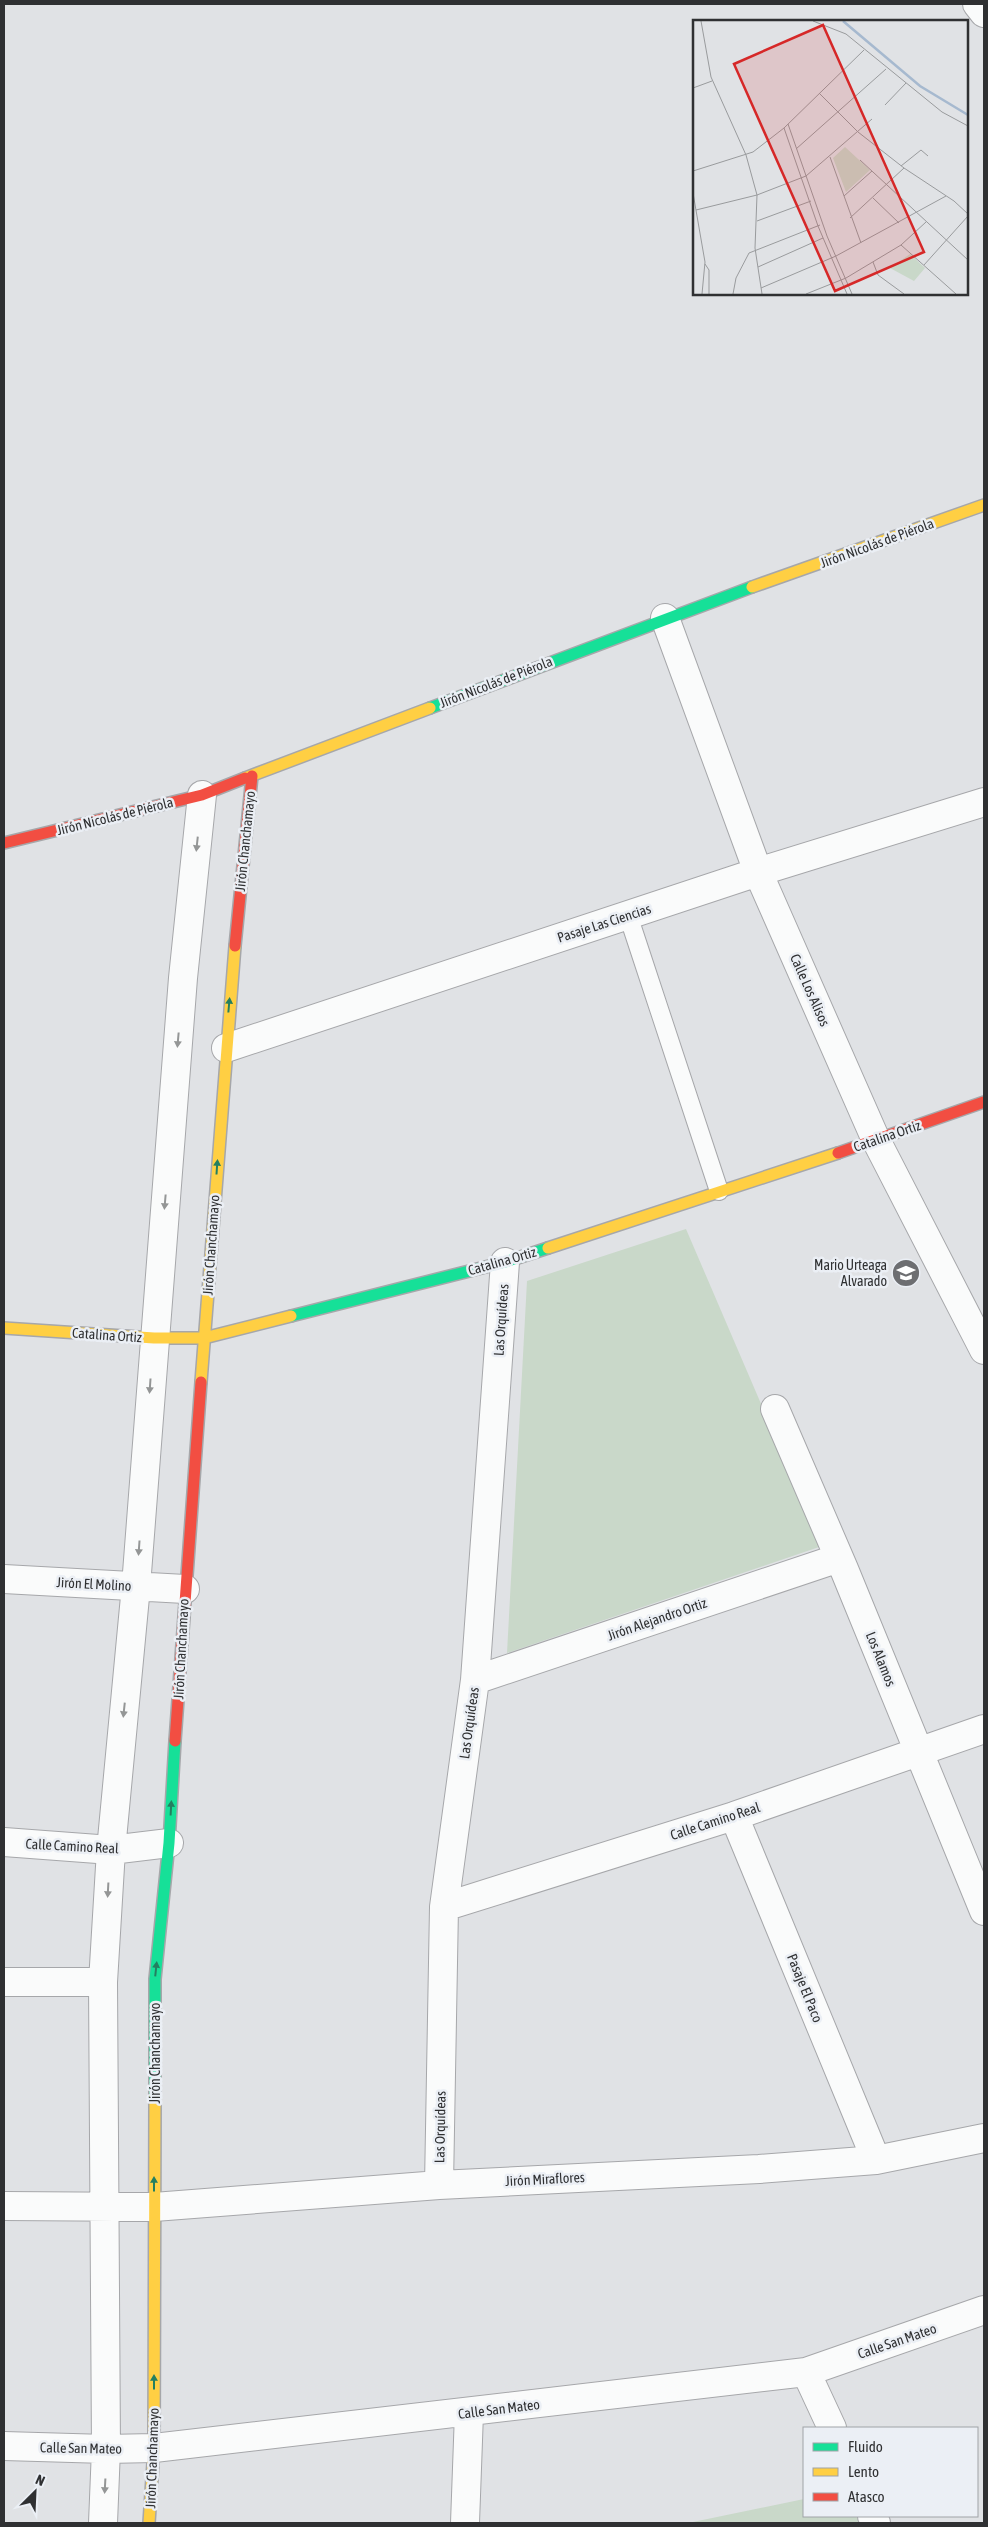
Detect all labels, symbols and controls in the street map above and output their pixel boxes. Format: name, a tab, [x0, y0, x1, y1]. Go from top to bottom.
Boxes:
inset map	[693, 20, 968, 295]
street label: Jirón Nicolás de Piérola	[818, 515, 936, 571]
street label: Jirón Nicolás de Piérola	[437, 653, 555, 711]
street label: Jirón Chanchamayo	[232, 790, 258, 892]
street label: Jirón Nicolás de Piérola	[55, 794, 175, 838]
one-way arrow	[193, 836, 201, 852]
street label: Pasaje Las Ciencias	[555, 900, 653, 946]
street label: Calle Los Alisos	[787, 951, 833, 1029]
one-way arrow	[225, 997, 233, 1013]
one-way arrow	[173, 1033, 181, 1049]
street label: Catalina Ortiz	[851, 1117, 923, 1155]
one-way arrow	[213, 1159, 221, 1175]
street label: Jirón Chanchamayo	[200, 1194, 222, 1296]
one-way arrow	[160, 1195, 168, 1211]
street label: Catalina Ortiz	[466, 1244, 538, 1278]
place label: Mario Urteaga Alvarado	[814, 1257, 887, 1289]
school or university icon: Mario Urteaga Alvarado	[891, 1258, 921, 1288]
street label: Las Orquídeas	[491, 1283, 512, 1357]
street label: Catalina Ortiz	[72, 1325, 142, 1345]
one-way arrow	[146, 1379, 154, 1395]
one-way arrow	[134, 1541, 142, 1557]
street label: Jirón El Molino	[56, 1574, 132, 1594]
street label: Jirón Alejandro Ortiz	[605, 1594, 709, 1644]
street label: Jirón Chanchamayo	[170, 1598, 192, 1700]
street label: Los Alamos	[863, 1629, 899, 1689]
street label: Las Orquídeas	[456, 1686, 482, 1760]
one-way arrow	[120, 1703, 128, 1719]
one-way arrow	[168, 1799, 176, 1815]
street label: Calle Camino Real	[668, 1799, 762, 1843]
street label: Calle Camino Real	[25, 1836, 119, 1856]
one-way arrow	[104, 1882, 112, 1898]
street label: Pasaje El Paco	[784, 1951, 826, 2025]
one-way arrow	[152, 1961, 160, 1977]
street label: Jirón Chanchamayo	[147, 2003, 163, 2103]
street label: Las Orquídeas	[431, 2091, 449, 2163]
street label: Jirón Miraflores	[505, 2169, 585, 2189]
one-way arrow	[150, 2176, 158, 2192]
street label: Calle San Mateo	[856, 2320, 938, 2362]
one-way arrow	[150, 2374, 158, 2390]
street label: Calle San Mateo	[457, 2396, 541, 2422]
street label: Jirón Chanchamayo	[142, 2407, 162, 2509]
legend	[803, 2427, 978, 2517]
text: Fluido	[848, 2438, 883, 2455]
street label: Calle San Mateo	[40, 2439, 122, 2457]
text: Lento	[848, 2463, 879, 2480]
north arrow	[10, 2467, 60, 2517]
text: N	[33, 2471, 47, 2489]
one-way arrow	[100, 2479, 108, 2495]
text: Atasco	[848, 2488, 885, 2505]

